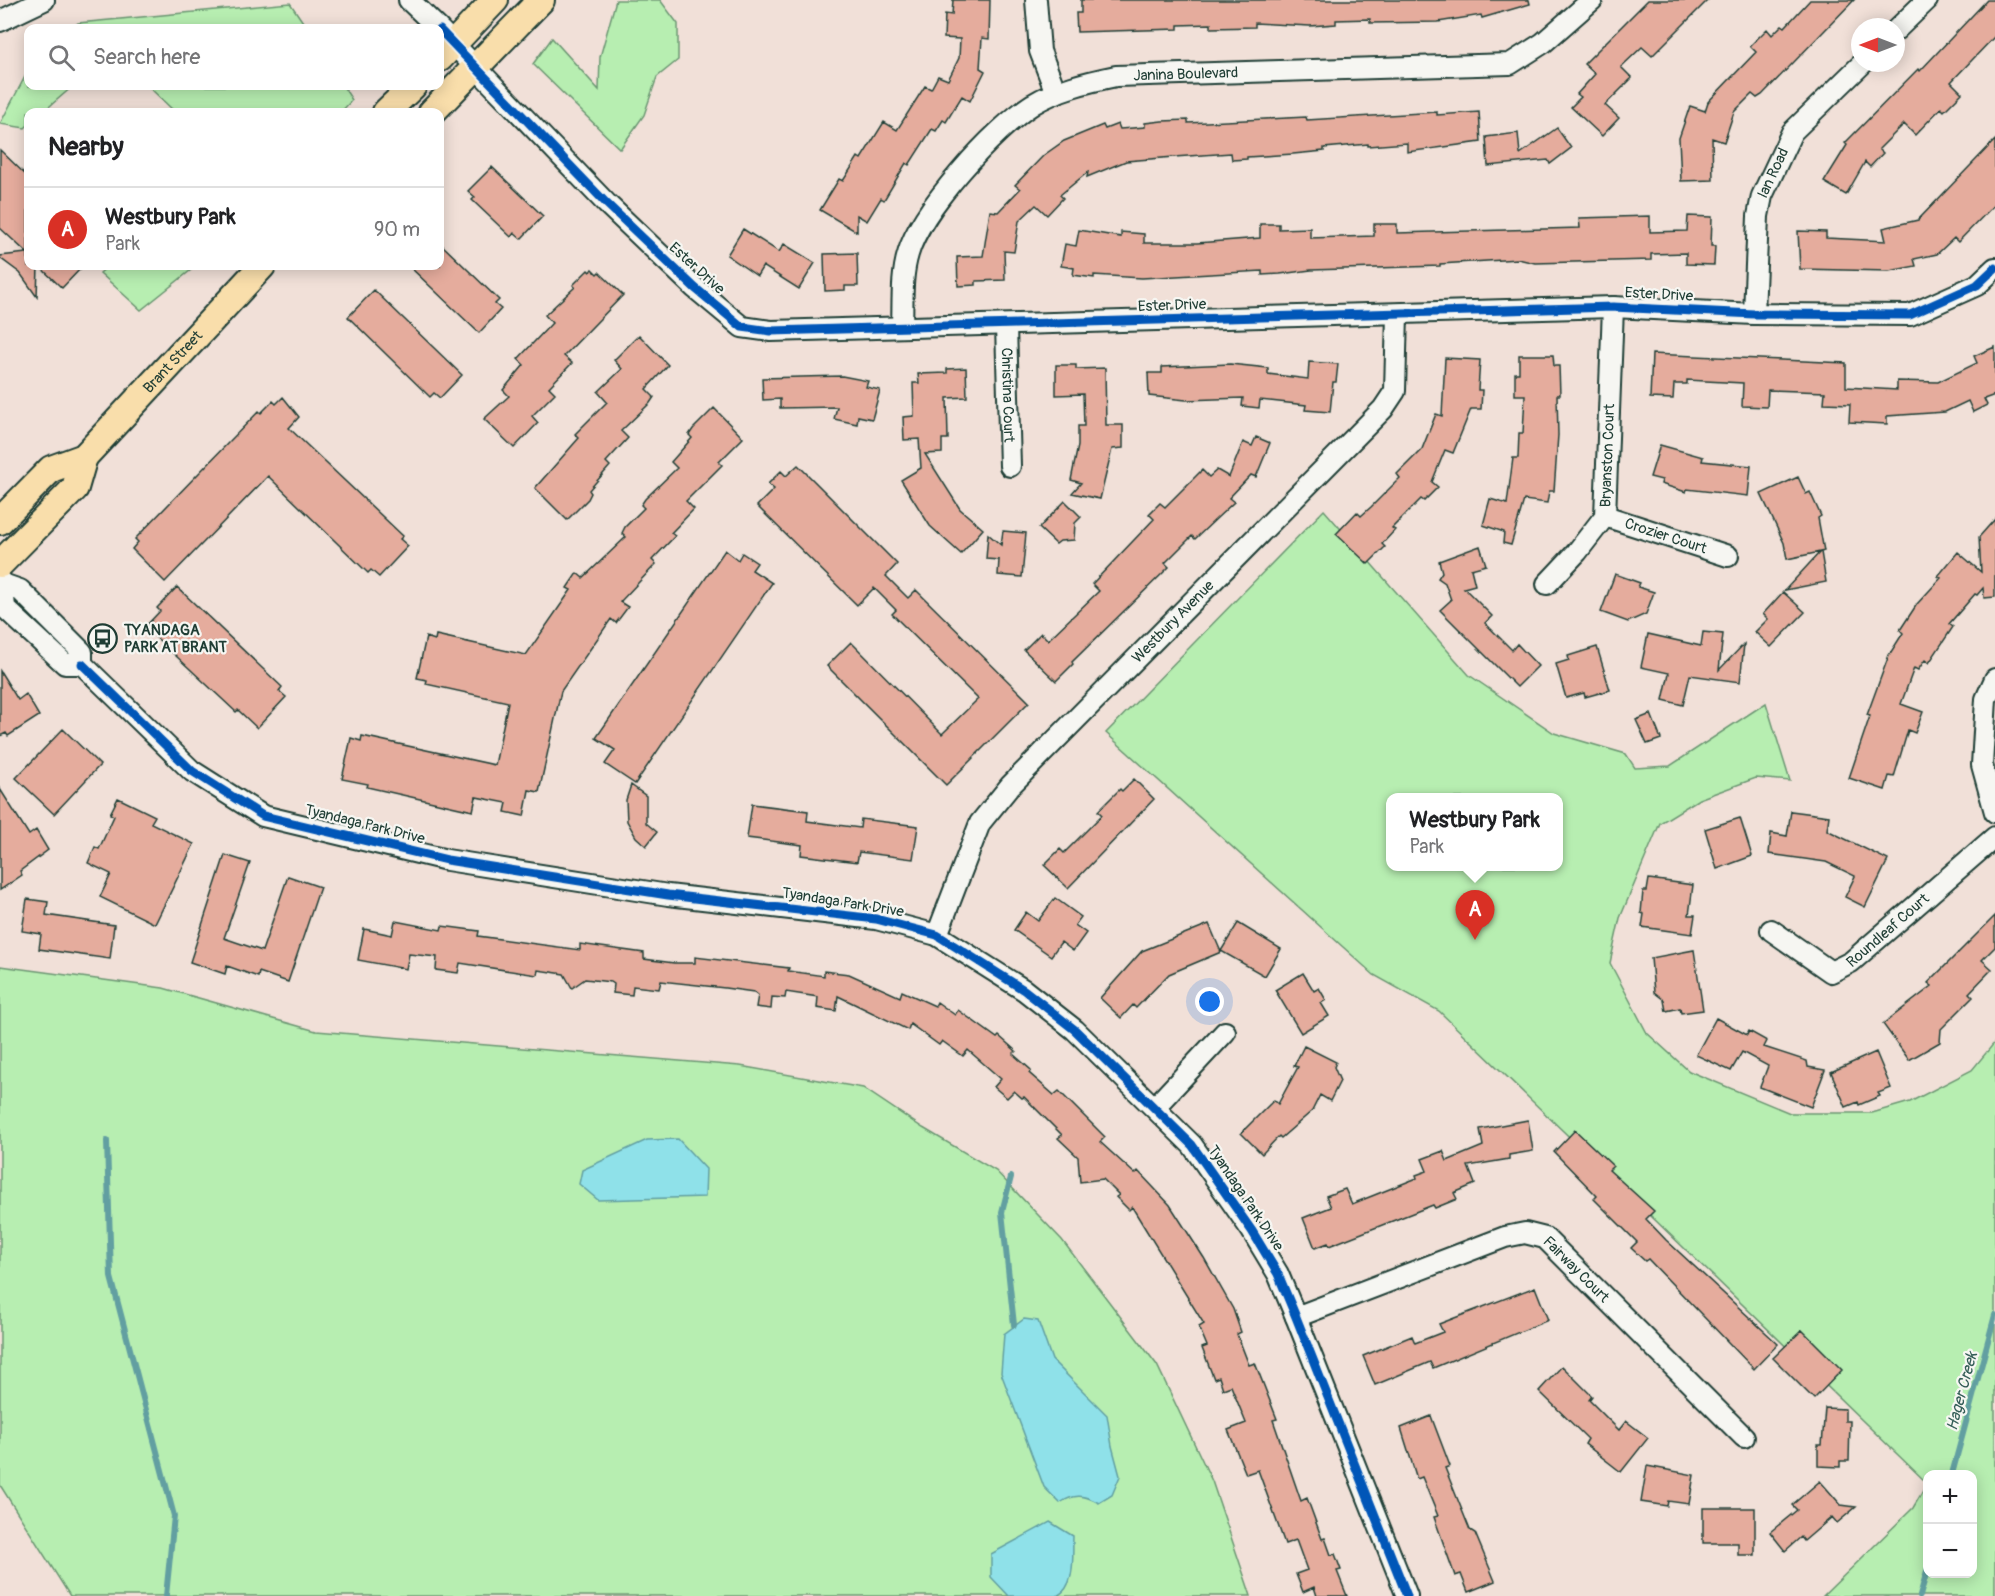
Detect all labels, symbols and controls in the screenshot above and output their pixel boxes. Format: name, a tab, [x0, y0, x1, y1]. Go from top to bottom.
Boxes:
north arrow	[1851, 18, 1905, 72]
search box	[24, 24, 444, 90]
icon: search	[45, 41, 78, 74]
text: Search here	[93, 43, 200, 71]
street label: Janina Boulevard	[1133, 63, 1238, 85]
text: Nearby	[48, 131, 124, 163]
street label: Ian Road	[1753, 145, 1793, 201]
text: Westbury Park	[105, 203, 236, 231]
text: A	[61, 217, 74, 242]
text: 90 m	[374, 217, 420, 242]
text: Park	[105, 231, 140, 256]
street label: Ester Drive	[665, 238, 729, 299]
street label: Ester Drive	[1624, 283, 1694, 306]
street label: Ester Drive	[1137, 295, 1207, 316]
street label: Brant Street	[139, 326, 207, 397]
street label: Christina Court	[997, 347, 1018, 444]
street label: Bryanston Court	[1596, 402, 1619, 508]
street label: Crozier Court	[1622, 514, 1710, 559]
street label: Westbury Avenue	[1128, 576, 1219, 667]
place label: TYANDAGA PARK AT BRANT	[123, 621, 228, 657]
bus stop icon: TYANDAGA PARK AT BRANT	[87, 623, 119, 655]
popup	[1386, 793, 1563, 871]
street label: Tyandaga Park Drive	[303, 800, 427, 849]
text: Westbury Park	[1409, 806, 1540, 834]
text: Park	[1409, 834, 1444, 859]
street label: Tyandaga Park Drive	[781, 883, 906, 922]
street label: Roundleaf Court	[1842, 889, 1934, 972]
pin: A	[1456, 890, 1494, 940]
your location	[1195, 987, 1224, 1016]
street label: Tyandaga Park Drive	[1203, 1142, 1288, 1255]
street label: Fairway Court	[1539, 1232, 1614, 1307]
water label: Hager Creek	[1942, 1349, 1982, 1433]
map controls	[1923, 1470, 1977, 1578]
button: +	[1923, 1470, 1977, 1524]
button: −	[1923, 1524, 1977, 1578]

